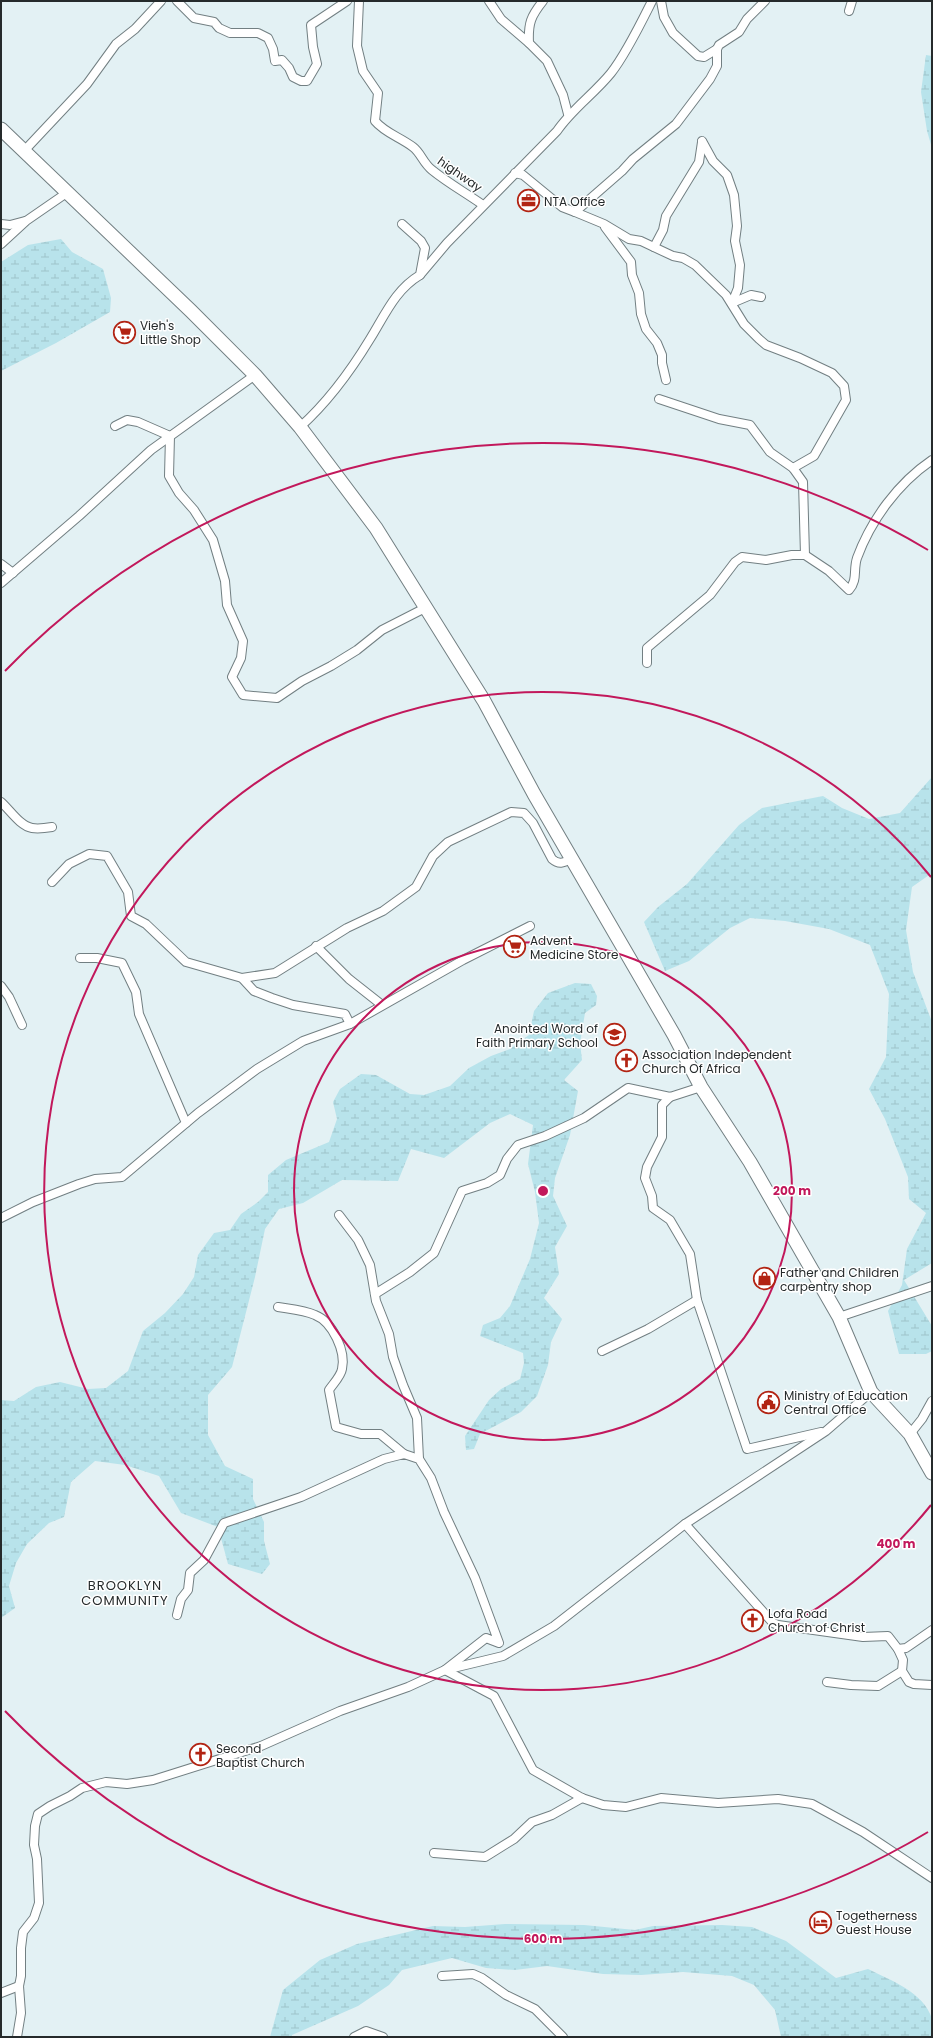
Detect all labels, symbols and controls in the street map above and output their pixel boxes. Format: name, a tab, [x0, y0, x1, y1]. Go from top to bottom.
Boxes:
street label: highway	[434, 152, 486, 196]
office icon: NTA Office	[515, 188, 541, 214]
place label: NTA Office	[544, 193, 605, 210]
place label: Vieh's Little Shop	[140, 317, 201, 348]
supermarket icon: Vieh's Little Shop	[112, 319, 138, 345]
place label: Advent Medicine Store	[530, 932, 618, 963]
supermarket icon: Advent Medicine Store	[501, 934, 527, 960]
place label: Anointed Word of Faith Primary School	[476, 1020, 598, 1051]
school or university icon: Anointed Word of Faith Primary School	[601, 1022, 627, 1048]
place label: Association Independent Church Of Africa	[642, 1046, 792, 1077]
church icon: Association Independent Church Of Africa	[614, 1048, 640, 1074]
text: 200 m	[773, 1182, 811, 1199]
centre of rings	[536, 1184, 550, 1198]
place label: Father and Children carpentry shop	[780, 1264, 899, 1295]
shop icon: Father and Children carpentry shop	[752, 1266, 778, 1292]
place label: Ministry of Education Central Office	[784, 1387, 908, 1418]
public building icon: Ministry of Education Central Office	[755, 1389, 781, 1415]
text: 400 m	[876, 1535, 916, 1552]
district label: BROOKLYN COMMUNITY	[81, 1576, 169, 1610]
place label: Lofa Road Church of Christ	[768, 1605, 865, 1636]
church icon: Lofa Road Church of Christ	[739, 1607, 765, 1633]
place label: Second Baptist Church	[216, 1740, 305, 1771]
church icon: Second Baptist Church	[188, 1742, 214, 1768]
place label: Togetherness Guest House	[836, 1907, 917, 1938]
hotel icon: Togetherness Guest House	[808, 1909, 834, 1935]
text: 600 m	[524, 1930, 563, 1947]

